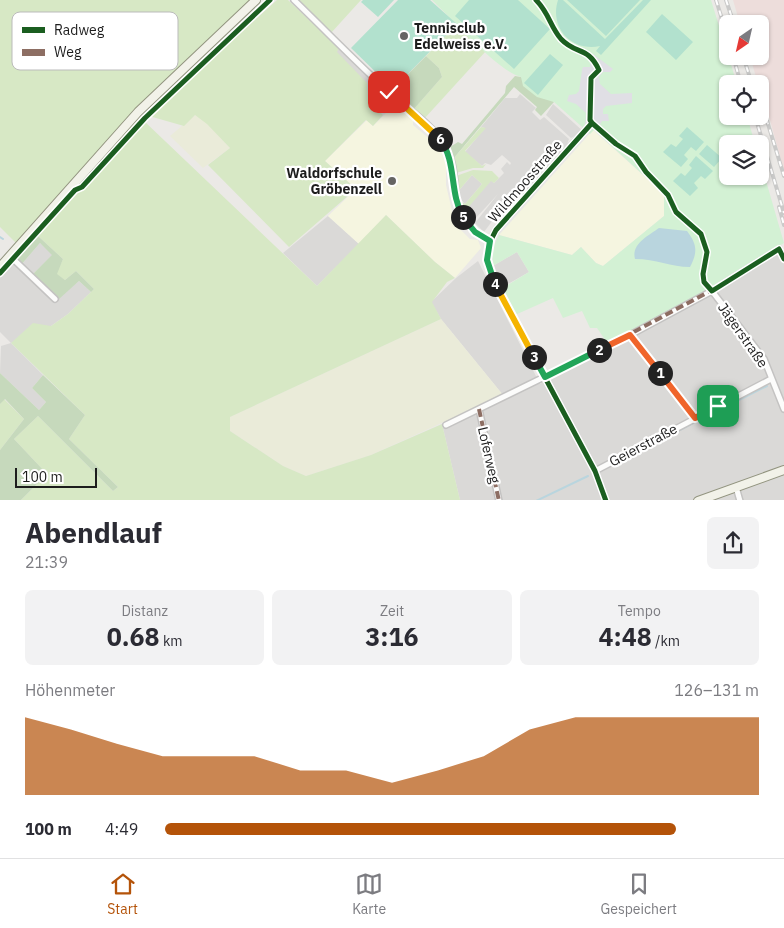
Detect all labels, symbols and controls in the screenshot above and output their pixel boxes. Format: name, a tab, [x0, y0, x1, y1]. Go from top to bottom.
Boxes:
legend	[12, 12, 178, 70]
north arrow	[719, 15, 769, 65]
map controls	[719, 15, 769, 185]
place label: Tennisclub Edelweiss e.V.	[414, 19, 508, 53]
text: Radweg	[54, 21, 105, 39]
marker: Tennisclub Edelweiss e.V.	[398, 30, 410, 42]
text: Weg	[54, 43, 82, 61]
pin	[368, 71, 410, 113]
button: locate	[719, 75, 769, 125]
icon: check	[375, 78, 403, 106]
pin: 6	[428, 126, 452, 152]
text: 6	[436, 130, 445, 148]
button: layers	[719, 135, 769, 185]
street label: Wildmoosstraße	[484, 136, 566, 226]
place label: Waldorfschule Gröbenzell	[286, 164, 382, 198]
marker: Waldorfschule Gröbenzell	[386, 175, 398, 187]
pin: 5	[450, 204, 476, 230]
text: 5	[459, 208, 468, 226]
pin: 4	[482, 272, 508, 296]
text: 4	[491, 275, 500, 293]
street label: Jägerstraße	[714, 299, 772, 371]
pin: 2	[586, 338, 612, 362]
text: 2	[595, 341, 604, 359]
pin: 3	[522, 344, 546, 370]
text: 3	[530, 348, 539, 366]
pin: 1	[648, 360, 672, 386]
text: 1	[656, 364, 665, 382]
pin	[697, 385, 739, 427]
icon: arrive	[704, 392, 732, 420]
street label: Geierstraße	[606, 419, 680, 470]
street label: Loferweg	[474, 425, 504, 486]
scale bar	[15, 466, 98, 489]
text: 100 m	[22, 468, 63, 486]
text: Abendlauf	[25, 514, 162, 551]
button: share	[707, 517, 759, 569]
text: 21:39	[25, 552, 68, 572]
text: Distanz	[121, 602, 168, 620]
text: Zeit	[380, 602, 404, 620]
text: Tempo	[618, 602, 661, 620]
text: 0.68	[107, 620, 160, 653]
text: 3:16	[365, 620, 419, 653]
text: 4:48	[599, 620, 652, 653]
text: km	[160, 632, 183, 650]
text: /km	[652, 632, 680, 650]
text: Höhenmeter	[25, 680, 115, 700]
text: 126–131 m	[674, 680, 759, 700]
text: 100 m	[25, 819, 72, 839]
text: 4:49	[105, 819, 138, 839]
tab: Start	[107, 870, 138, 918]
tab: Karte	[352, 870, 386, 918]
tab: Gespeichert	[600, 870, 677, 918]

